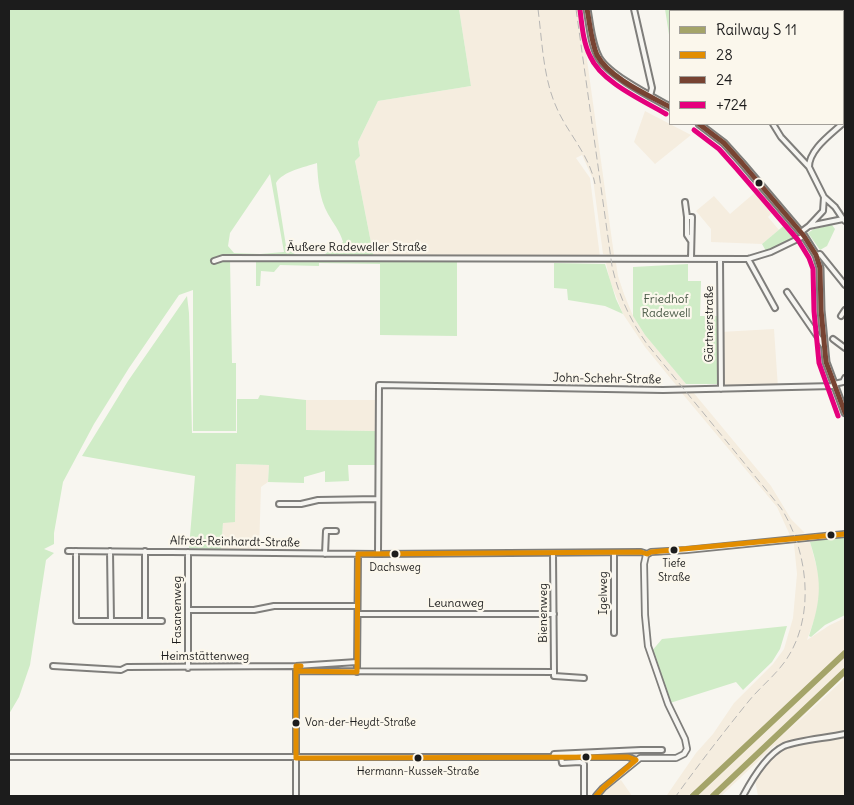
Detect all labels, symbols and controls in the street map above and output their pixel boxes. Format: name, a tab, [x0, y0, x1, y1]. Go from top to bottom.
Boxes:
legend	[669, 10, 844, 125]
text: Railway S 11	[716, 20, 797, 39]
text: 28	[716, 45, 733, 64]
text: 24	[716, 70, 733, 89]
text: +724	[716, 95, 747, 114]
unlabelled marker	[754, 178, 764, 188]
street label: Äußere Radeweller Straße	[287, 241, 427, 255]
street label: Gärtnerstraße	[703, 286, 717, 362]
park label: Friedhof Radewell	[641, 293, 691, 321]
street label: John-Schehr-Straße	[553, 371, 661, 387]
unlabelled marker	[826, 530, 836, 540]
street label: Alfred-Reinhardt-Straße	[170, 534, 300, 550]
marker: Tiefe Straße	[669, 545, 679, 555]
marker: Dachsweg	[390, 549, 400, 559]
place label: Tiefe Straße	[658, 557, 690, 583]
place label: Dachsweg	[369, 561, 421, 575]
street label: Igelweg	[597, 571, 611, 615]
street label: Fasanenweg	[171, 576, 185, 644]
street label: Bienenweg	[537, 583, 551, 643]
street label: Leunaweg	[428, 597, 484, 611]
street label: Heimstättenweg	[161, 650, 249, 664]
place label: Von-der-Heydt-Straße	[305, 716, 416, 730]
marker: Von-der-Heydt-Straße	[291, 718, 301, 728]
unlabelled marker	[581, 752, 591, 762]
marker: Hermann-Kussek-Straße	[413, 753, 423, 763]
place label: Hermann-Kussek-Straße	[357, 765, 479, 779]

